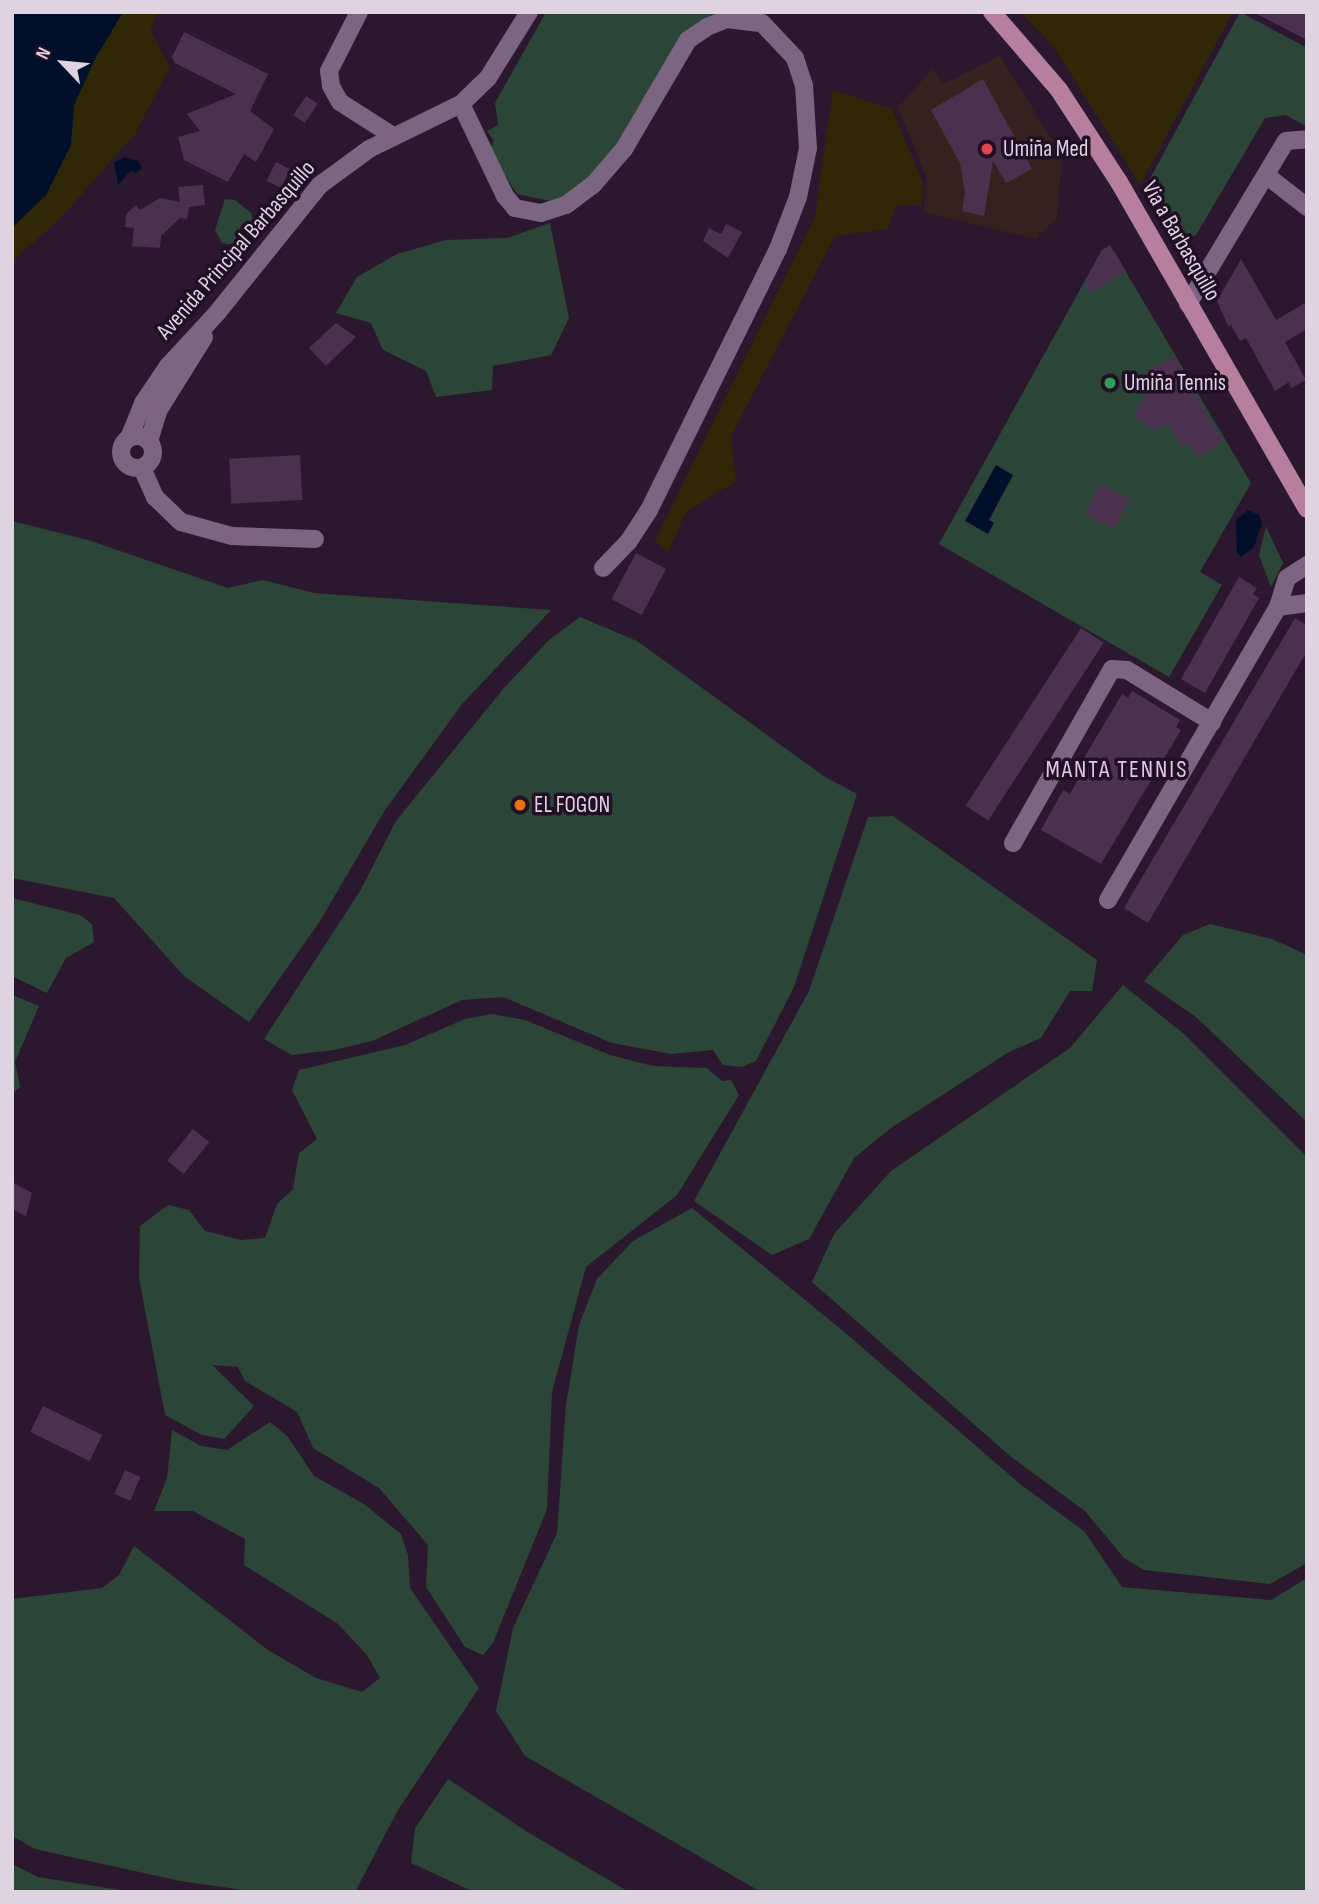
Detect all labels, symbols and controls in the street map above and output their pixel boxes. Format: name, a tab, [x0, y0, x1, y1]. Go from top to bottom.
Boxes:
north arrow	[28, 28, 98, 98]
text: N	[31, 44, 56, 63]
place label: Umiña Med	[1003, 135, 1088, 163]
marker: Umiña Med	[977, 139, 997, 159]
street label: Avenida Principal Barbasquillo	[151, 155, 321, 345]
street label: Via a Barbasquillo	[1136, 176, 1226, 306]
place label: Umiña Tennis	[1124, 369, 1226, 397]
marker: Umiña Tennis	[1102, 375, 1118, 391]
district label: MANTA TENNIS	[1047, 756, 1187, 784]
place label: EL FOGON	[534, 791, 610, 819]
marker: EL FOGON	[512, 797, 528, 813]

